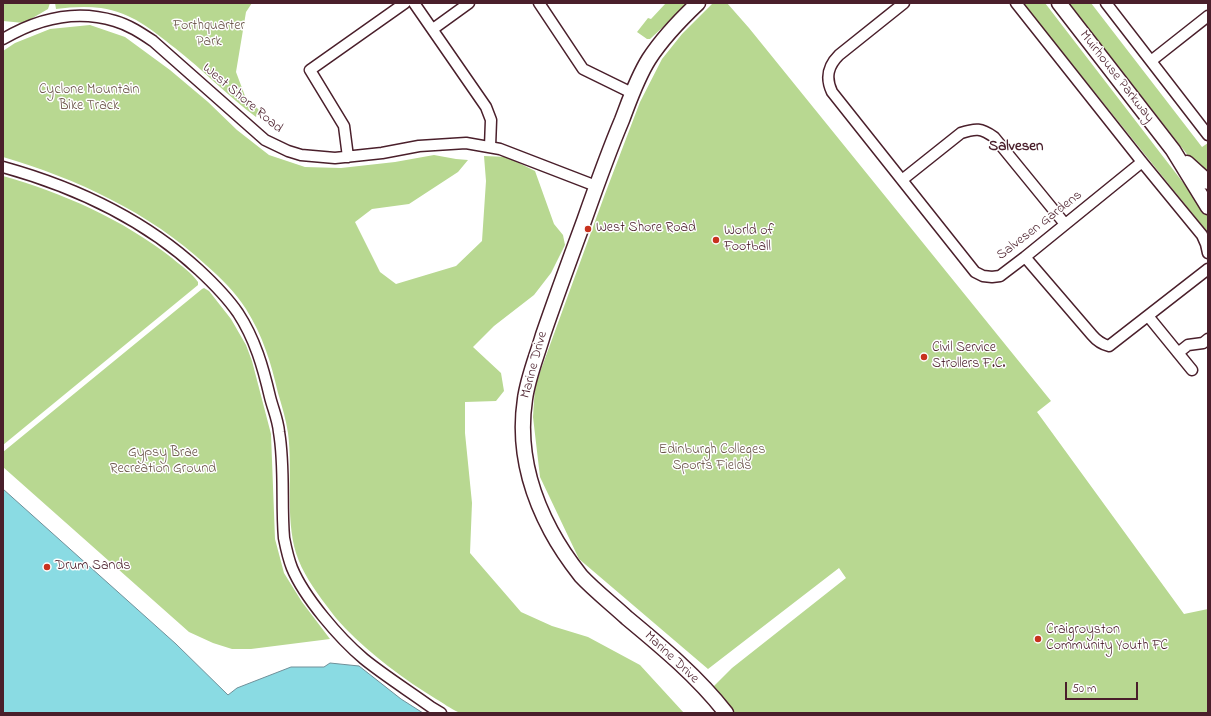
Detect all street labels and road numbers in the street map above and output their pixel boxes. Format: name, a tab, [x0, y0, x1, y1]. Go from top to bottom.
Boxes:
street label: Muirhouse Parkway	[1075, 28, 1157, 126]
street label: West Shore Road	[198, 60, 286, 138]
street label: Salvesen Gardens	[994, 187, 1086, 265]
street label: Marine Drive	[518, 330, 552, 400]
street label: Marine Drive	[640, 628, 702, 688]

